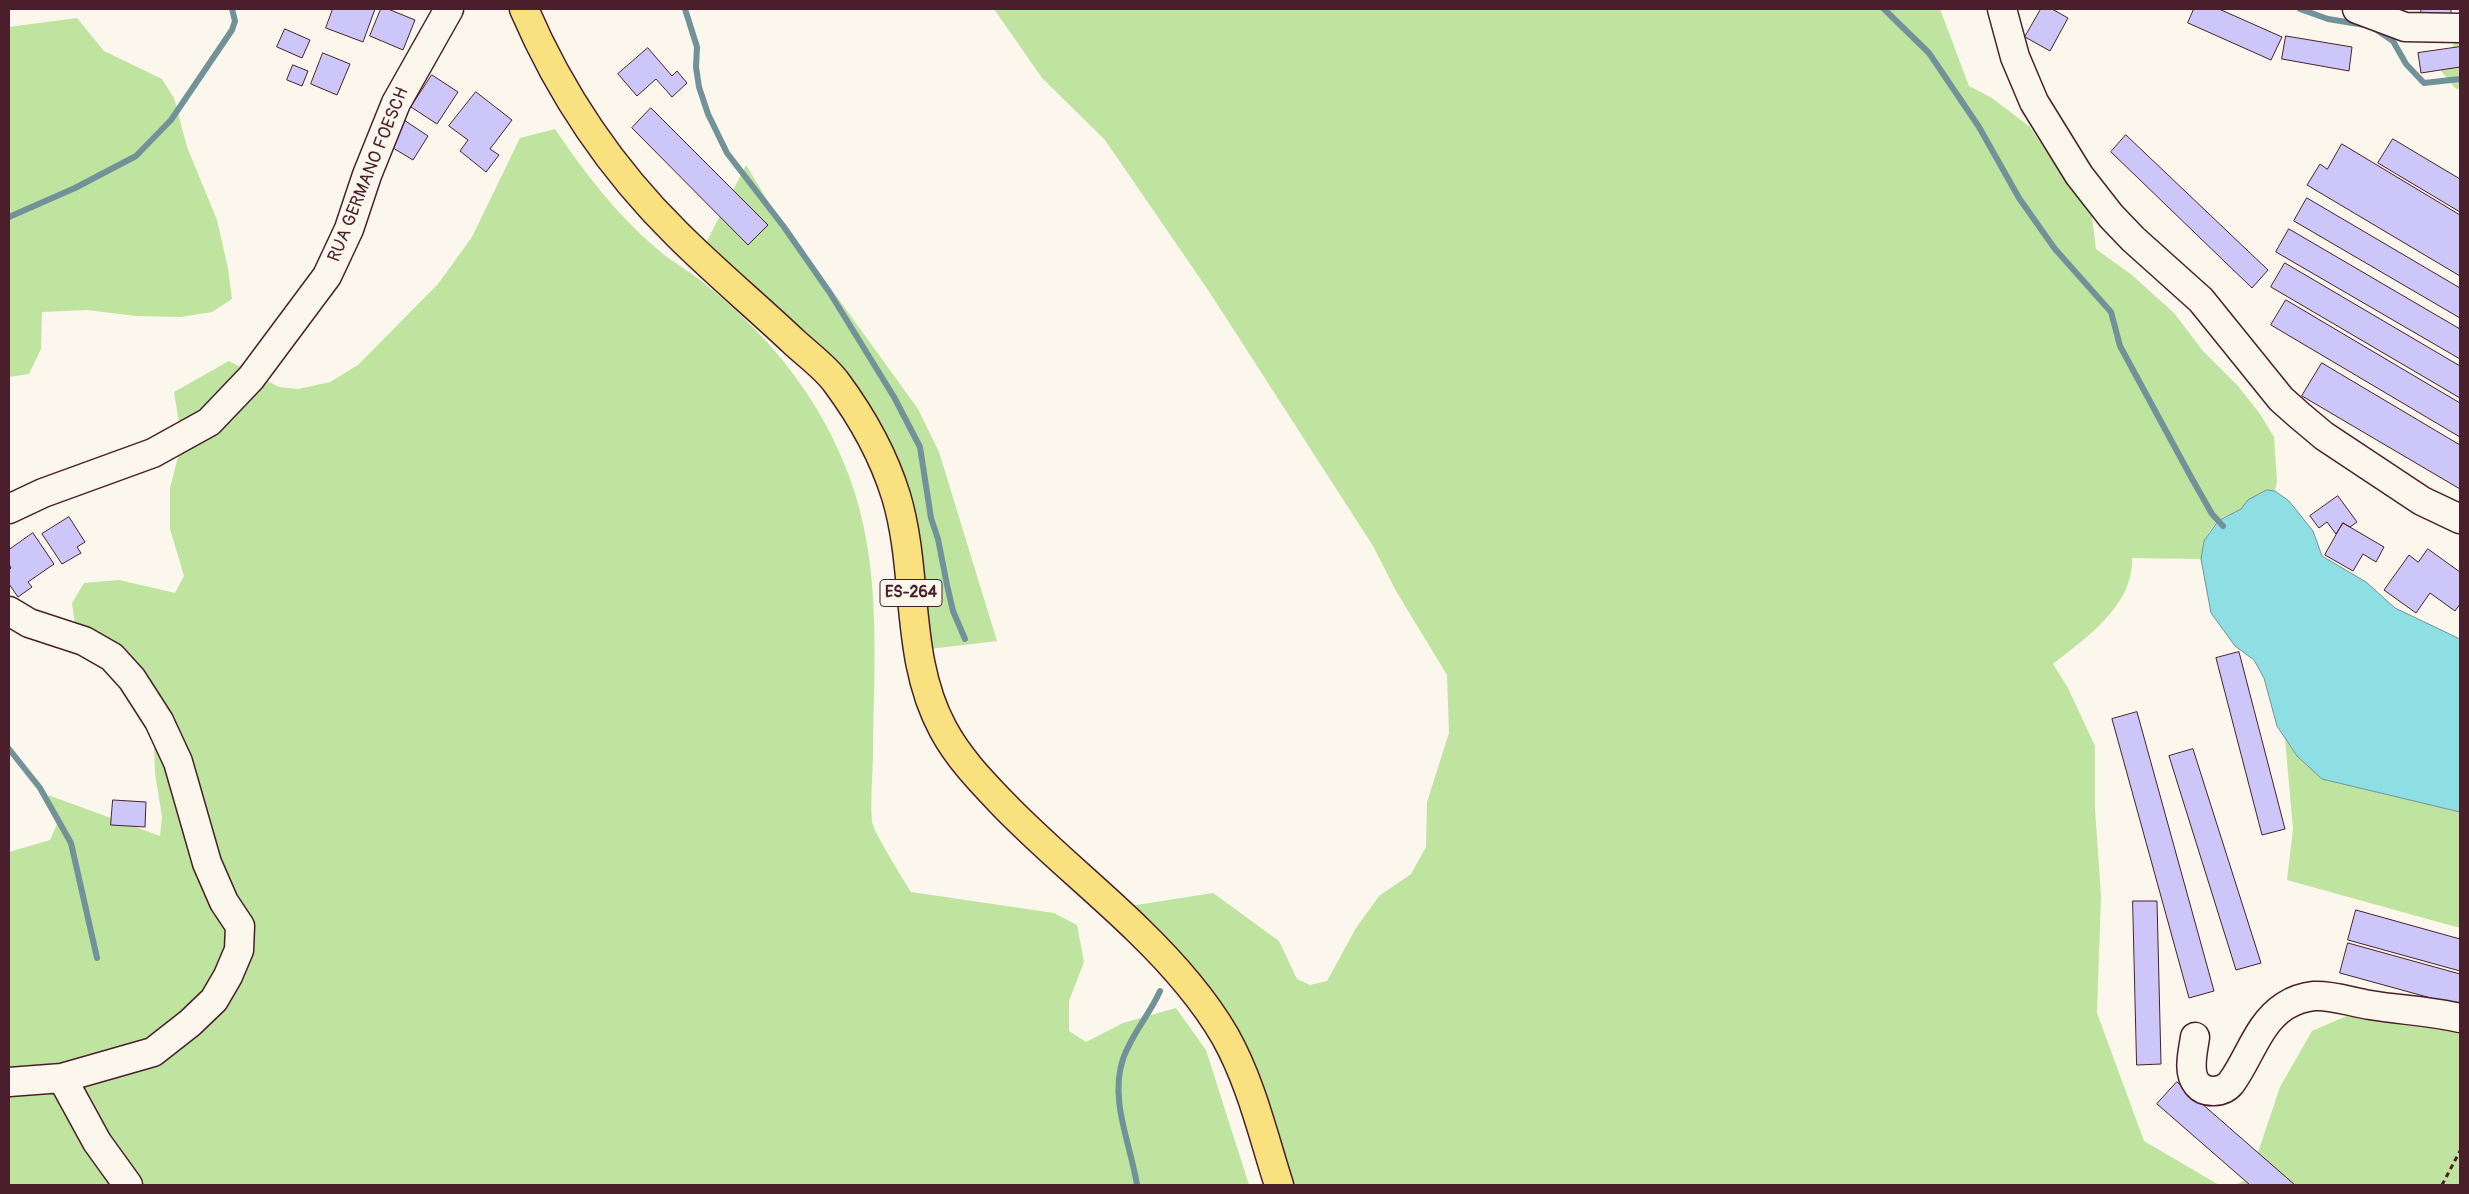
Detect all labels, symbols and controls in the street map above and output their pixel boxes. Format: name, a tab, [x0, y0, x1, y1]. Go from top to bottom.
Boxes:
street label: RUA GERMANO FOESCH	[324, 85, 414, 265]
road number: ES-264	[880, 580, 942, 606]

